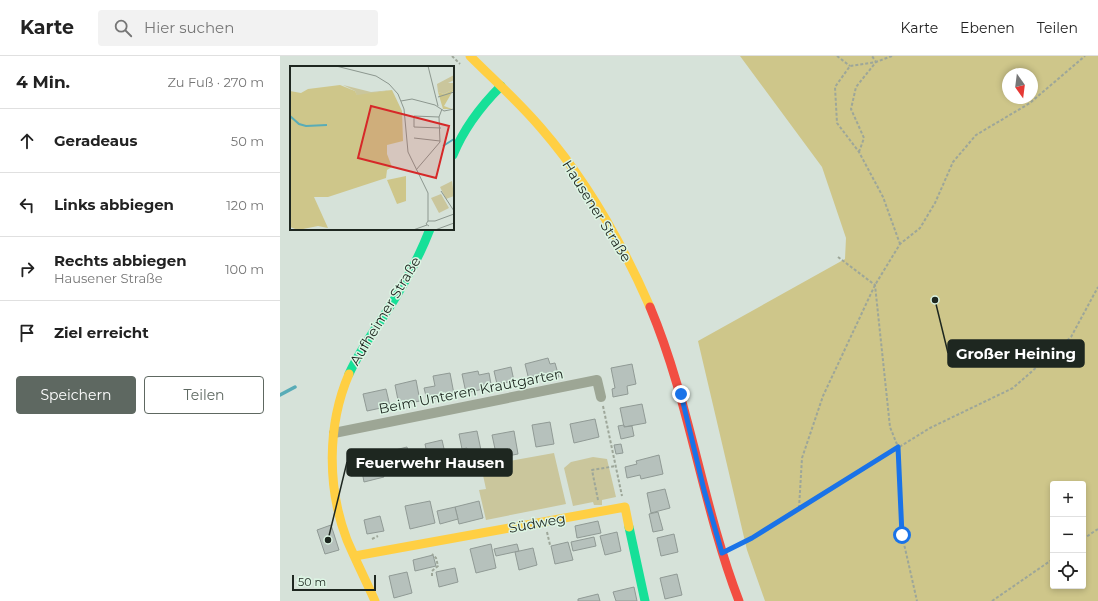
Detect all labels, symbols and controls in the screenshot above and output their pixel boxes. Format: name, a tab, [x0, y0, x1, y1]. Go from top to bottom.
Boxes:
search box	[98, 10, 378, 46]
text: Karte	[20, 16, 74, 39]
icon: search	[112, 17, 134, 39]
text: Hier suchen	[144, 18, 234, 37]
text: Karte	[900, 19, 938, 37]
text: Ebenen	[960, 19, 1015, 37]
text: Teilen	[1037, 19, 1078, 37]
inset map	[290, 66, 454, 230]
north arrow	[1002, 68, 1038, 104]
text: 4 Min.	[16, 72, 70, 92]
text: Zu Fuß · 270 m	[167, 74, 264, 90]
icon: ahead	[16, 130, 38, 152]
text: Geradeaus	[54, 131, 137, 150]
text: 50 m	[231, 133, 264, 149]
street label: Hausener Straße	[558, 157, 636, 265]
icon: left	[16, 194, 38, 216]
text: Links abbiegen	[54, 195, 174, 214]
text: 120 m	[226, 197, 264, 213]
text: Rechts abbiegen	[54, 251, 187, 270]
street label: Aufheimer Straße	[345, 253, 425, 369]
icon: right	[16, 258, 38, 280]
text: 100 m	[225, 261, 264, 277]
text: Hausener Straße	[54, 270, 163, 286]
icon: arrive	[16, 322, 38, 344]
text: Ziel erreicht	[54, 323, 149, 342]
callout: Großer Heining	[948, 340, 1084, 367]
text: Großer Heining	[956, 344, 1076, 363]
street label: Beim Unteren Krautgarten	[377, 364, 565, 418]
button: Speichern	[16, 376, 136, 414]
button: Teilen	[144, 376, 264, 414]
route end	[672, 385, 690, 403]
callout: Feuerwehr Hausen	[347, 449, 512, 476]
text: Feuerwehr Hausen	[355, 453, 505, 472]
map controls	[1050, 481, 1086, 589]
button: +	[1050, 481, 1086, 517]
street label: Südweg	[507, 509, 567, 537]
button: −	[1050, 517, 1086, 553]
route start	[893, 526, 911, 544]
button: locate	[1050, 553, 1086, 589]
scale bar	[292, 573, 376, 592]
text: 50 m	[298, 575, 326, 589]

